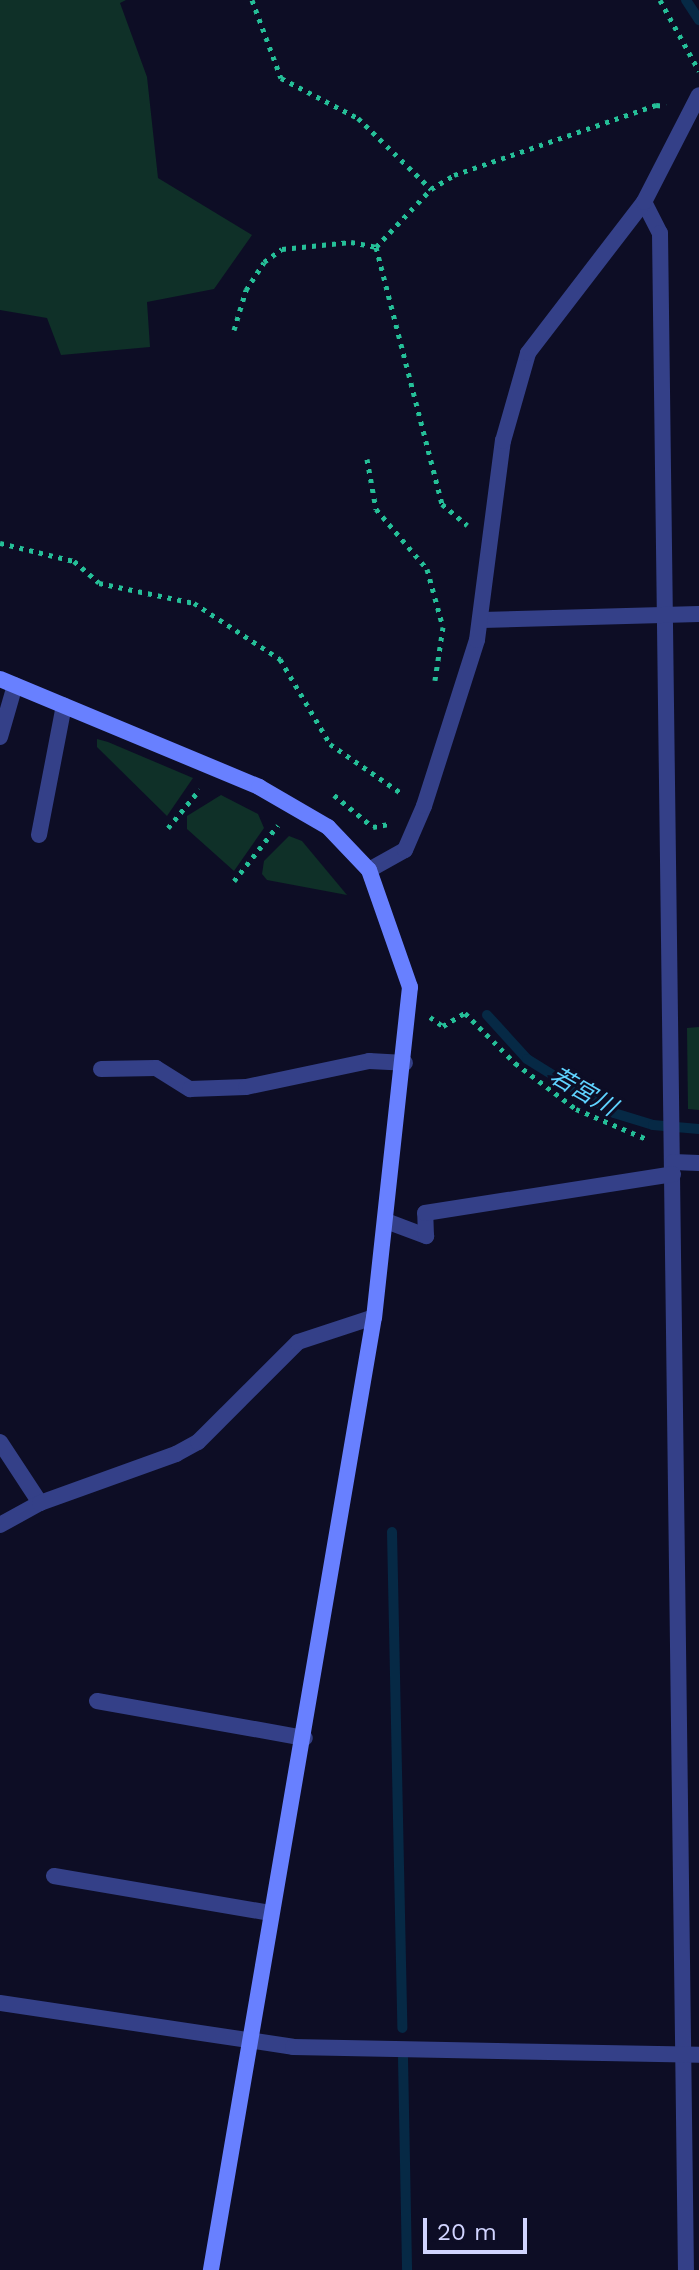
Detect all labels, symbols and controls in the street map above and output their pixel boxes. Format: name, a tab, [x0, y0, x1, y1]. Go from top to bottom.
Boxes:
water label: 若宮川	[545, 1062, 621, 1122]
scale bar	[427, 2202, 531, 2252]
text: 20 m	[437, 2218, 497, 2246]

